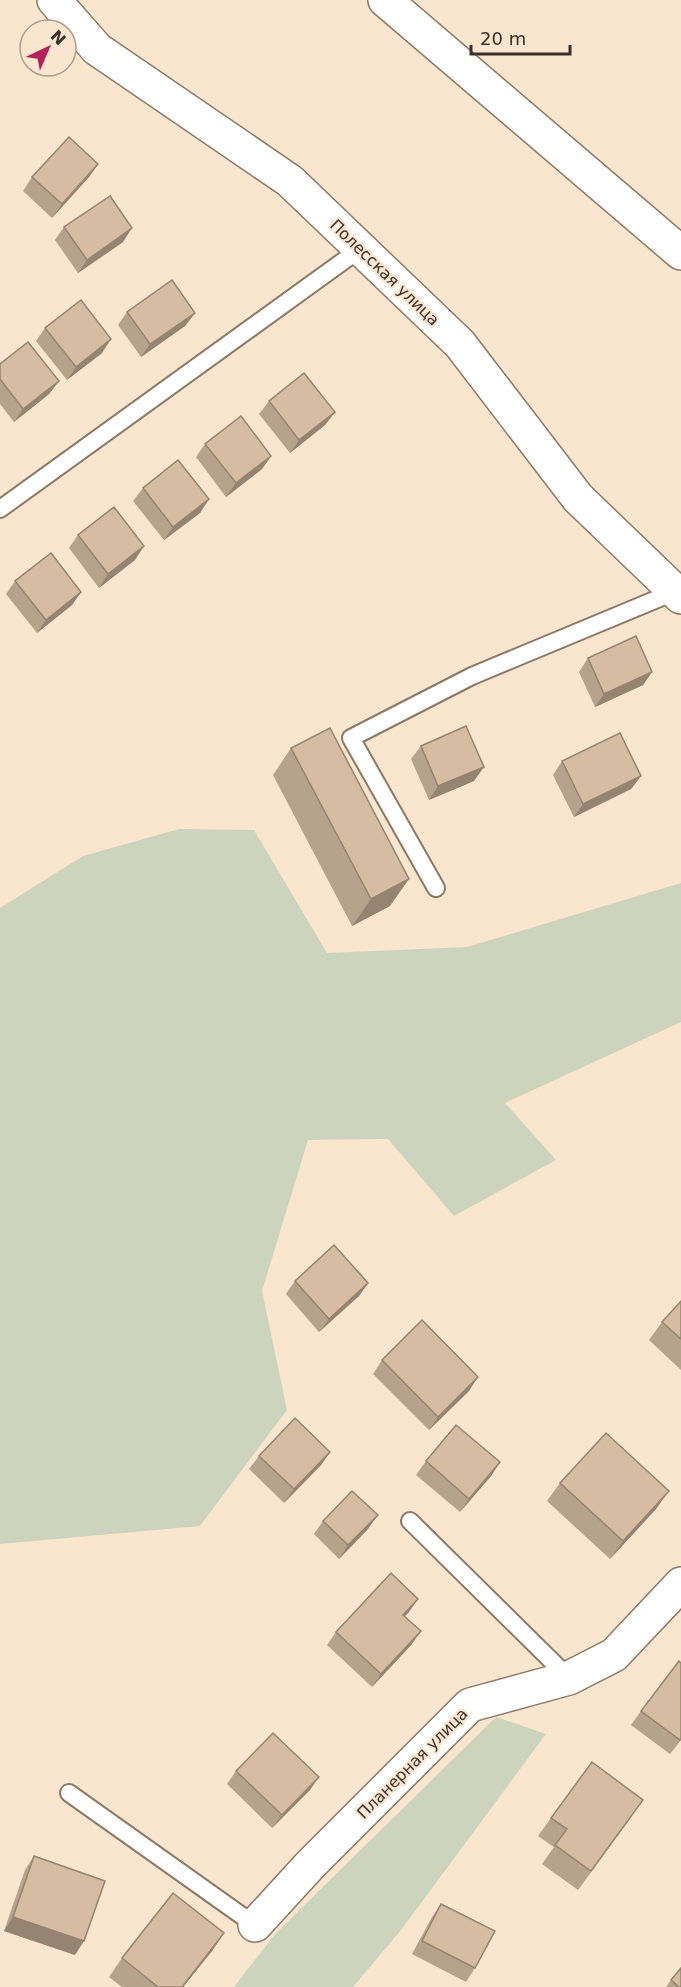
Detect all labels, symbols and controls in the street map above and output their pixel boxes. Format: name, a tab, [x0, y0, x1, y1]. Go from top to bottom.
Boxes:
north arrow	[18, 18, 78, 78]
scale bar	[471, 18, 570, 56]
text: N	[47, 26, 69, 49]
text: 20 m	[480, 28, 526, 49]
street label: Полесская улица	[326, 215, 443, 329]
street label: Планерная улица	[353, 1704, 472, 1823]

